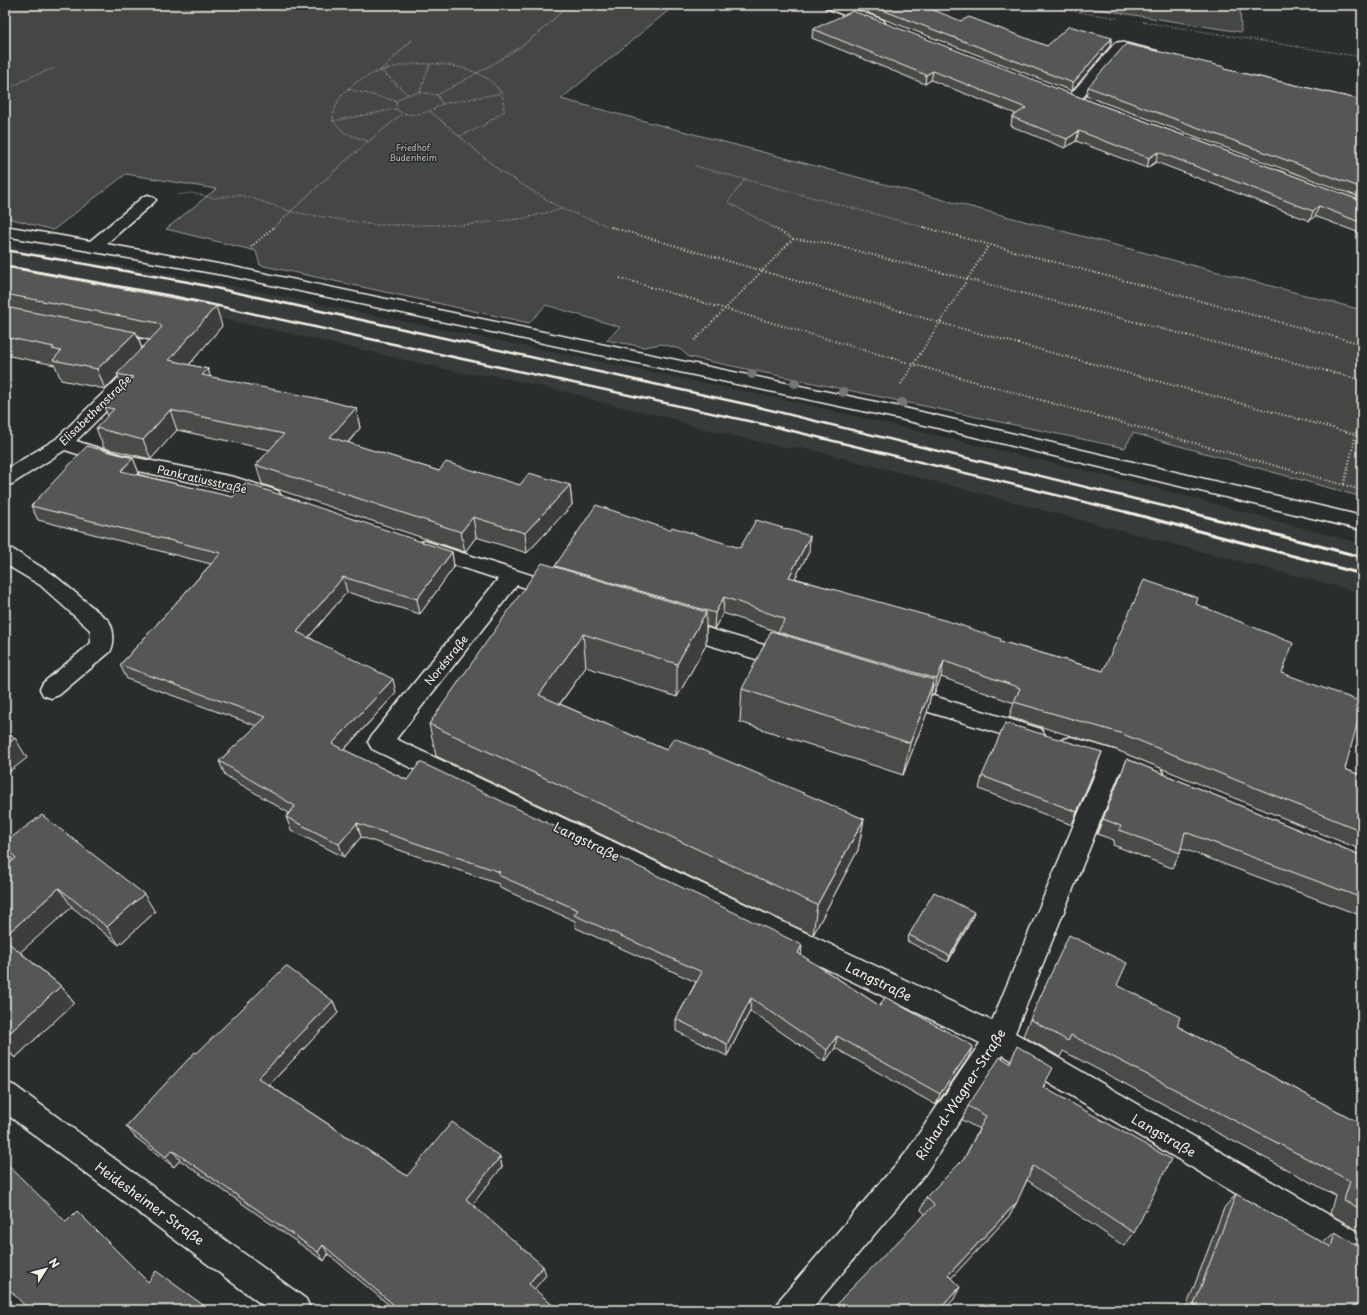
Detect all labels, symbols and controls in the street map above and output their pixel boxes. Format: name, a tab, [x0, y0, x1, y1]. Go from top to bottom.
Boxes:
park label: Friedhof Budenheim	[389, 140, 437, 164]
street label: Elisabethenstraße	[55, 371, 135, 449]
street label: Pankratiusstraße	[156, 460, 249, 498]
street label: Nordstraße	[420, 631, 472, 689]
street label: Langstraße	[551, 817, 623, 865]
street label: Langstraße	[843, 957, 915, 1005]
street label: Richard-Wagner-Straße	[910, 1025, 1010, 1163]
street label: Langstraße	[1128, 1109, 1200, 1161]
street label: Heidesheimer Straße	[92, 1157, 209, 1249]
north arrow	[26, 1249, 66, 1289]
text: N	[45, 1254, 64, 1272]

